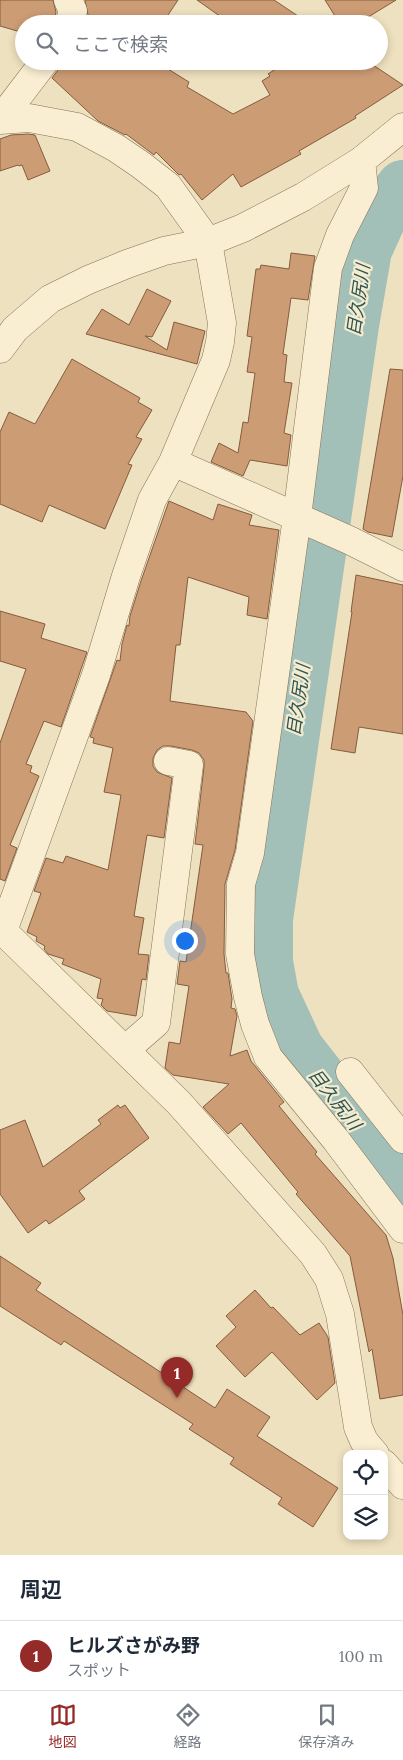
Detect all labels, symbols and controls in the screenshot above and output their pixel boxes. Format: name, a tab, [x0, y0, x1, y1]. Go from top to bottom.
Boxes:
search box	[15, 15, 388, 70]
icon: search	[33, 29, 61, 57]
text: ここで検索	[73, 32, 168, 56]
water label: 目久尻川	[342, 261, 375, 337]
water label: 目久尻川	[282, 661, 315, 737]
your location	[172, 928, 198, 954]
water label: 目久尻川	[304, 1064, 367, 1136]
pin: 1	[161, 1357, 193, 1398]
map controls	[343, 1450, 388, 1540]
button: locate	[343, 1450, 388, 1495]
button: layers	[343, 1495, 388, 1540]
text: 周辺	[20, 1576, 62, 1603]
text: ヒルズさがみ野	[67, 1633, 200, 1657]
text: 1	[33, 1646, 39, 1666]
text: 100 m	[339, 1646, 383, 1666]
text: スポット	[67, 1660, 131, 1680]
tab: 地図	[49, 1701, 77, 1751]
tab: 経路	[174, 1701, 202, 1751]
tab: 保存済み	[299, 1701, 355, 1751]

